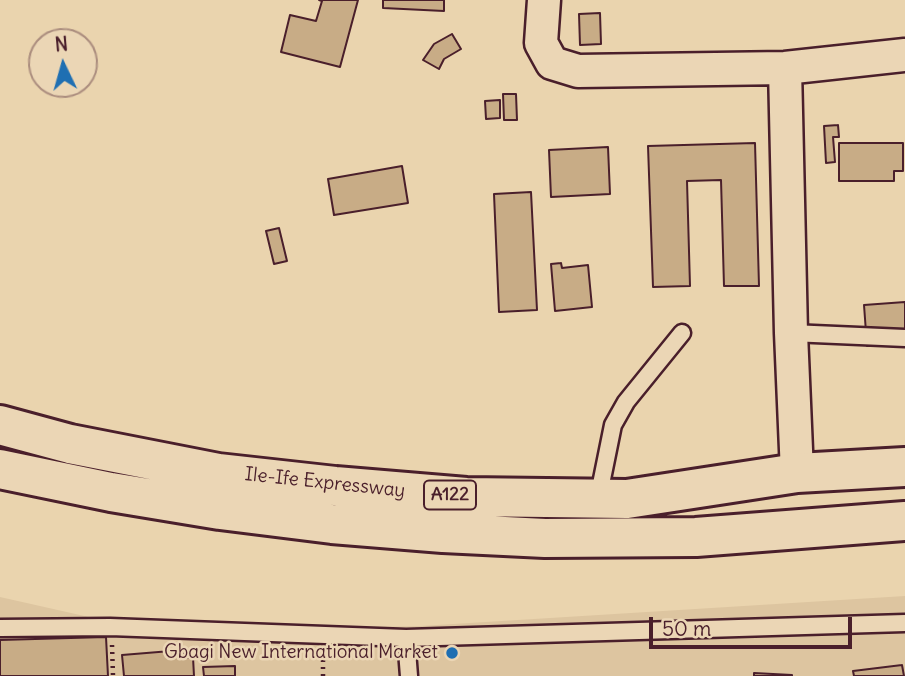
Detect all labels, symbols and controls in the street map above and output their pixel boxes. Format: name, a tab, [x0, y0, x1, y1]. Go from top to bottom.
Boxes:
north arrow	[28, 28, 98, 98]
text: N	[54, 32, 69, 57]
street label: Ile-Ife Expressway	[244, 463, 406, 503]
road number: A122	[424, 480, 476, 509]
scale bar	[653, 602, 856, 646]
text: 50 m	[662, 615, 711, 642]
place label: Gbagi New International Market	[164, 642, 438, 664]
marker: Gbagi New International Market	[444, 645, 460, 661]

